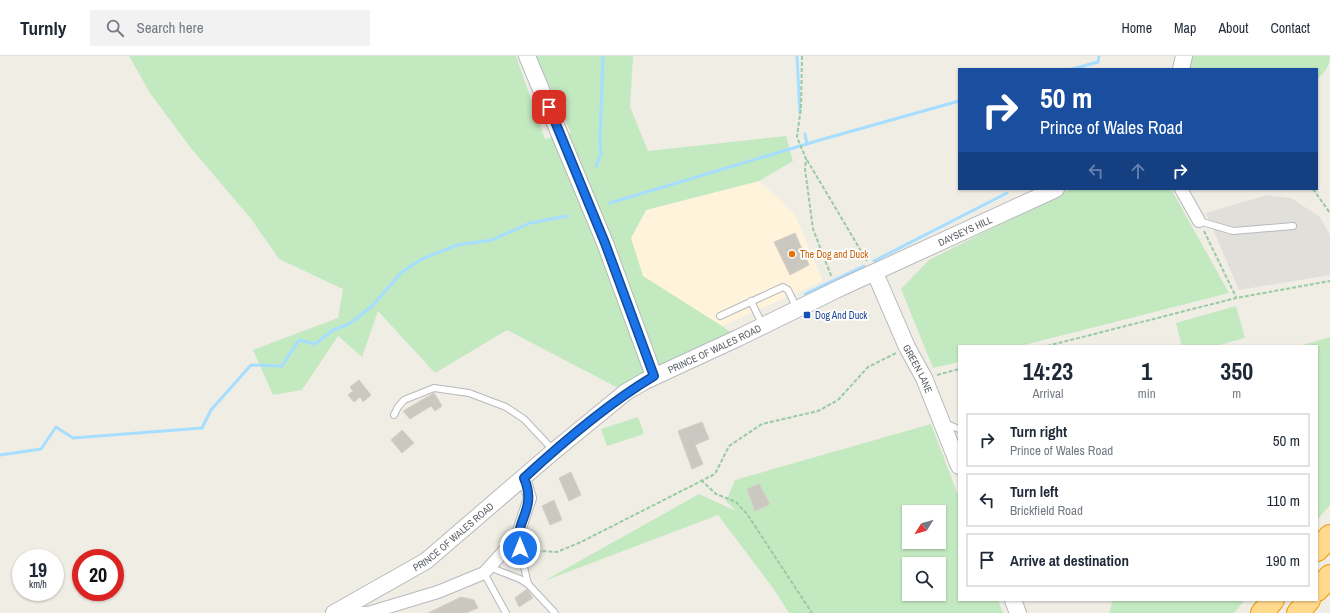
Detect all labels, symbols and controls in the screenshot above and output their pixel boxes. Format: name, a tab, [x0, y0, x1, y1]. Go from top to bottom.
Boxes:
search box	[90, 10, 370, 46]
text: Turnly	[20, 15, 66, 41]
icon: search	[104, 17, 126, 39]
text: Search here	[136, 17, 204, 38]
text: Home	[1121, 19, 1152, 37]
text: Map	[1174, 19, 1196, 37]
text: About	[1218, 19, 1248, 37]
text: Contact	[1270, 19, 1310, 37]
text: 50 m	[1040, 79, 1092, 117]
icon: right	[974, 84, 1026, 136]
pin	[532, 90, 566, 124]
icon: arrive	[538, 96, 560, 118]
text: Prince of Wales Road	[1040, 115, 1183, 140]
icon: left	[1085, 160, 1107, 182]
icon: ahead	[1127, 160, 1149, 182]
icon: right	[1169, 160, 1191, 182]
street label: DAYSEYS HILL	[936, 213, 995, 249]
place label: The Dog and Duck	[800, 248, 869, 261]
marker: The Dog and Duck	[787, 249, 797, 259]
place label: Dog And Duck	[815, 309, 868, 322]
marker: Dog And Duck	[802, 310, 812, 320]
street label: PRINCE OF WALES ROAD	[666, 322, 763, 377]
street label: GREEN LANE	[900, 342, 935, 395]
text: 14:23	[1023, 355, 1073, 387]
text: 1	[1141, 355, 1152, 387]
text: 350	[1220, 355, 1253, 387]
text: Arrival	[1033, 385, 1063, 402]
text: min	[1138, 385, 1156, 402]
text: m	[1232, 385, 1241, 402]
text: Turn right	[1010, 421, 1067, 442]
icon: right	[976, 429, 998, 451]
text: 50 m	[1273, 430, 1300, 451]
text: Prince of Wales Road	[1010, 442, 1113, 459]
text: Turn left	[1010, 481, 1058, 502]
icon: left	[976, 489, 998, 511]
text: 110 m	[1267, 490, 1300, 511]
street label: PRINCE OF WALES ROAD	[411, 500, 497, 574]
text: Brickfield Road	[1010, 502, 1083, 519]
north arrow	[902, 505, 946, 549]
map controls	[902, 505, 946, 601]
position arrow	[499, 527, 541, 569]
speed limit sign: 20	[72, 549, 124, 601]
icon: arrive	[976, 549, 998, 571]
text: Arrive at destination	[1010, 550, 1129, 571]
text: 190 m	[1266, 550, 1300, 571]
text: 19	[29, 556, 47, 583]
button: search	[902, 557, 946, 601]
text: km/h	[29, 578, 47, 591]

